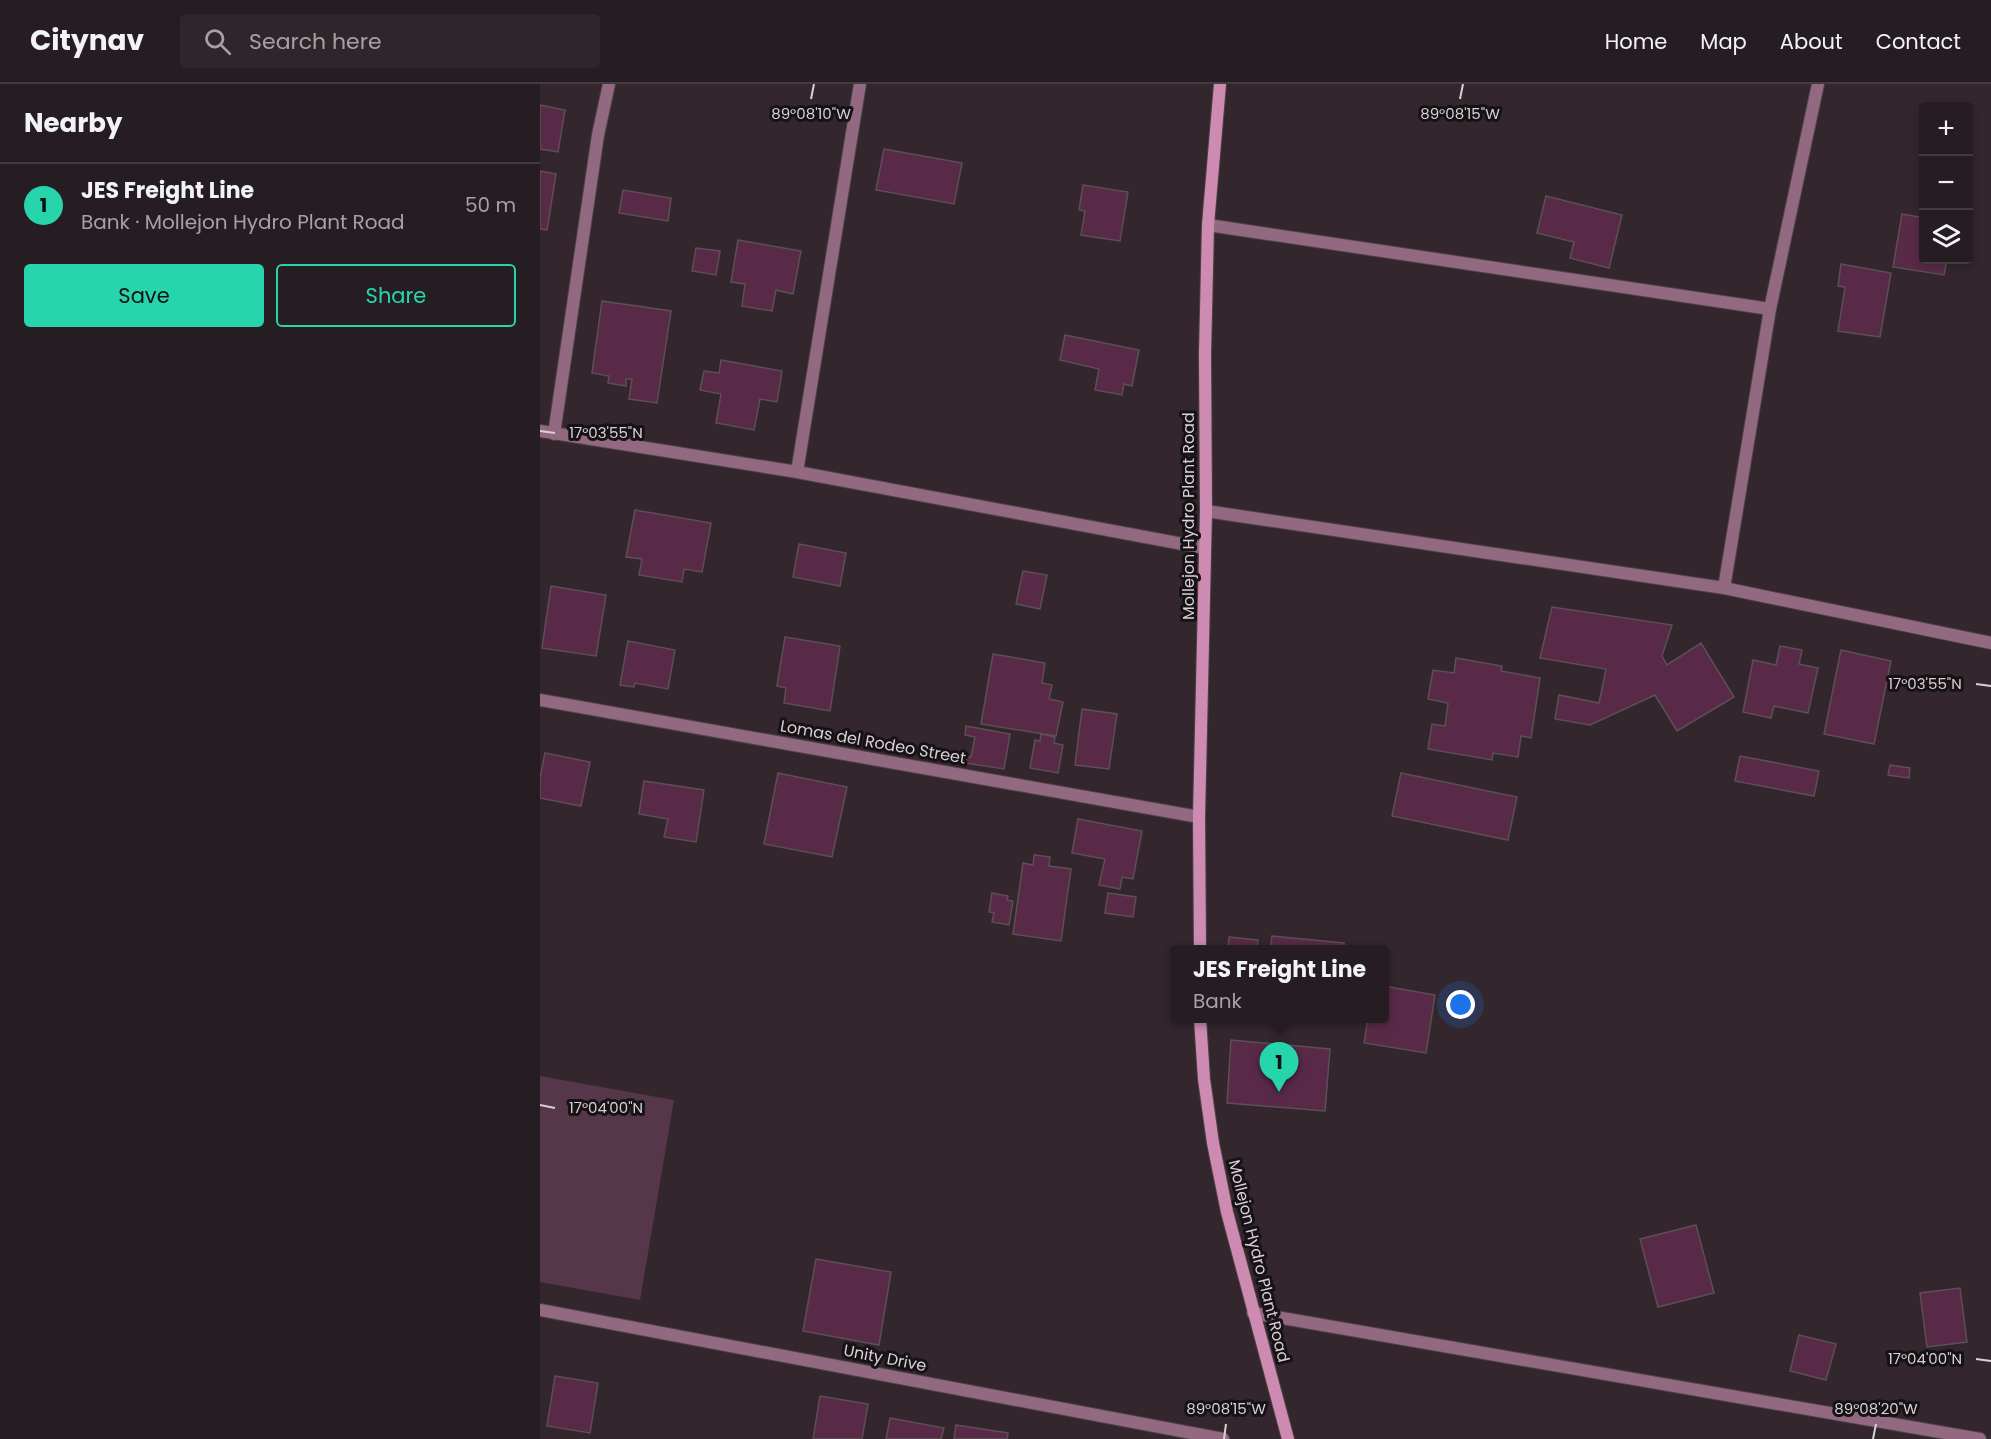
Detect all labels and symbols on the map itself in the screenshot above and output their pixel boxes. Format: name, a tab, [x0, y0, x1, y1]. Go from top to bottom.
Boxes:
text: 89°08'10"W	[771, 103, 851, 124]
text: 89°08'15"W	[1420, 103, 1500, 124]
street label: Mollejon Hydro Plant Road	[1177, 412, 1200, 620]
text: 17°03'55"N	[569, 422, 643, 443]
text: 17°03'55"N	[1888, 673, 1962, 694]
street label: Lomas del Rodeo Street	[778, 714, 968, 770]
your location	[1446, 990, 1475, 1019]
pin: 1	[1260, 1042, 1298, 1092]
text: 17°04'00"N	[569, 1097, 643, 1118]
street label: Mollejon Hydro Plant Road	[1223, 1157, 1295, 1365]
street label: Unity Drive	[841, 1339, 929, 1377]
text: 17°04'00"N	[1888, 1348, 1962, 1369]
text: 89°08'15"W	[1186, 1398, 1266, 1419]
text: 89°08'20"W	[1834, 1398, 1918, 1419]

